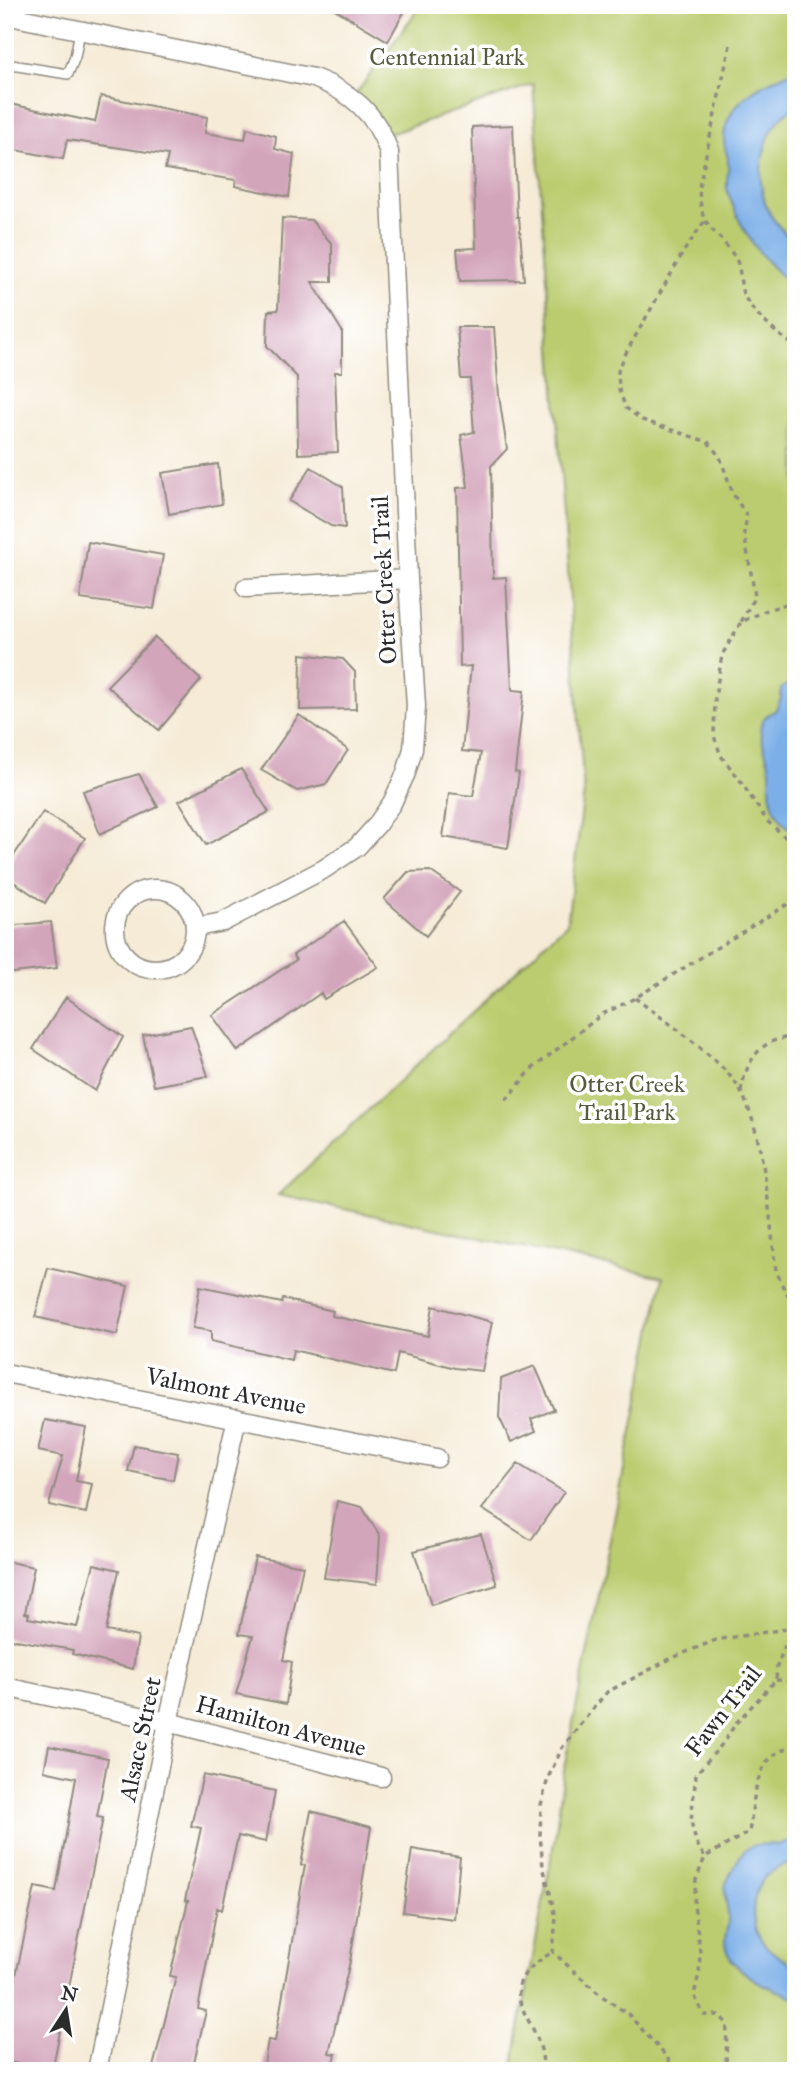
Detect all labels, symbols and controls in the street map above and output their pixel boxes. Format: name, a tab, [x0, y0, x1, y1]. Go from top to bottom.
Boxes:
park label: Centennial Park	[369, 42, 526, 72]
street label: Otter Creek Trail	[365, 494, 403, 665]
park label: Otter Creek Trail Park	[569, 1069, 686, 1127]
street label: Valmont Avenue	[142, 1361, 309, 1421]
street label: Fawn Trail	[678, 1659, 768, 1762]
street label: Alsace Street	[112, 1674, 168, 1805]
street label: Hamilton Avenue	[193, 1689, 369, 1763]
north arrow	[32, 1974, 102, 2044]
text: N	[59, 1981, 80, 2007]

